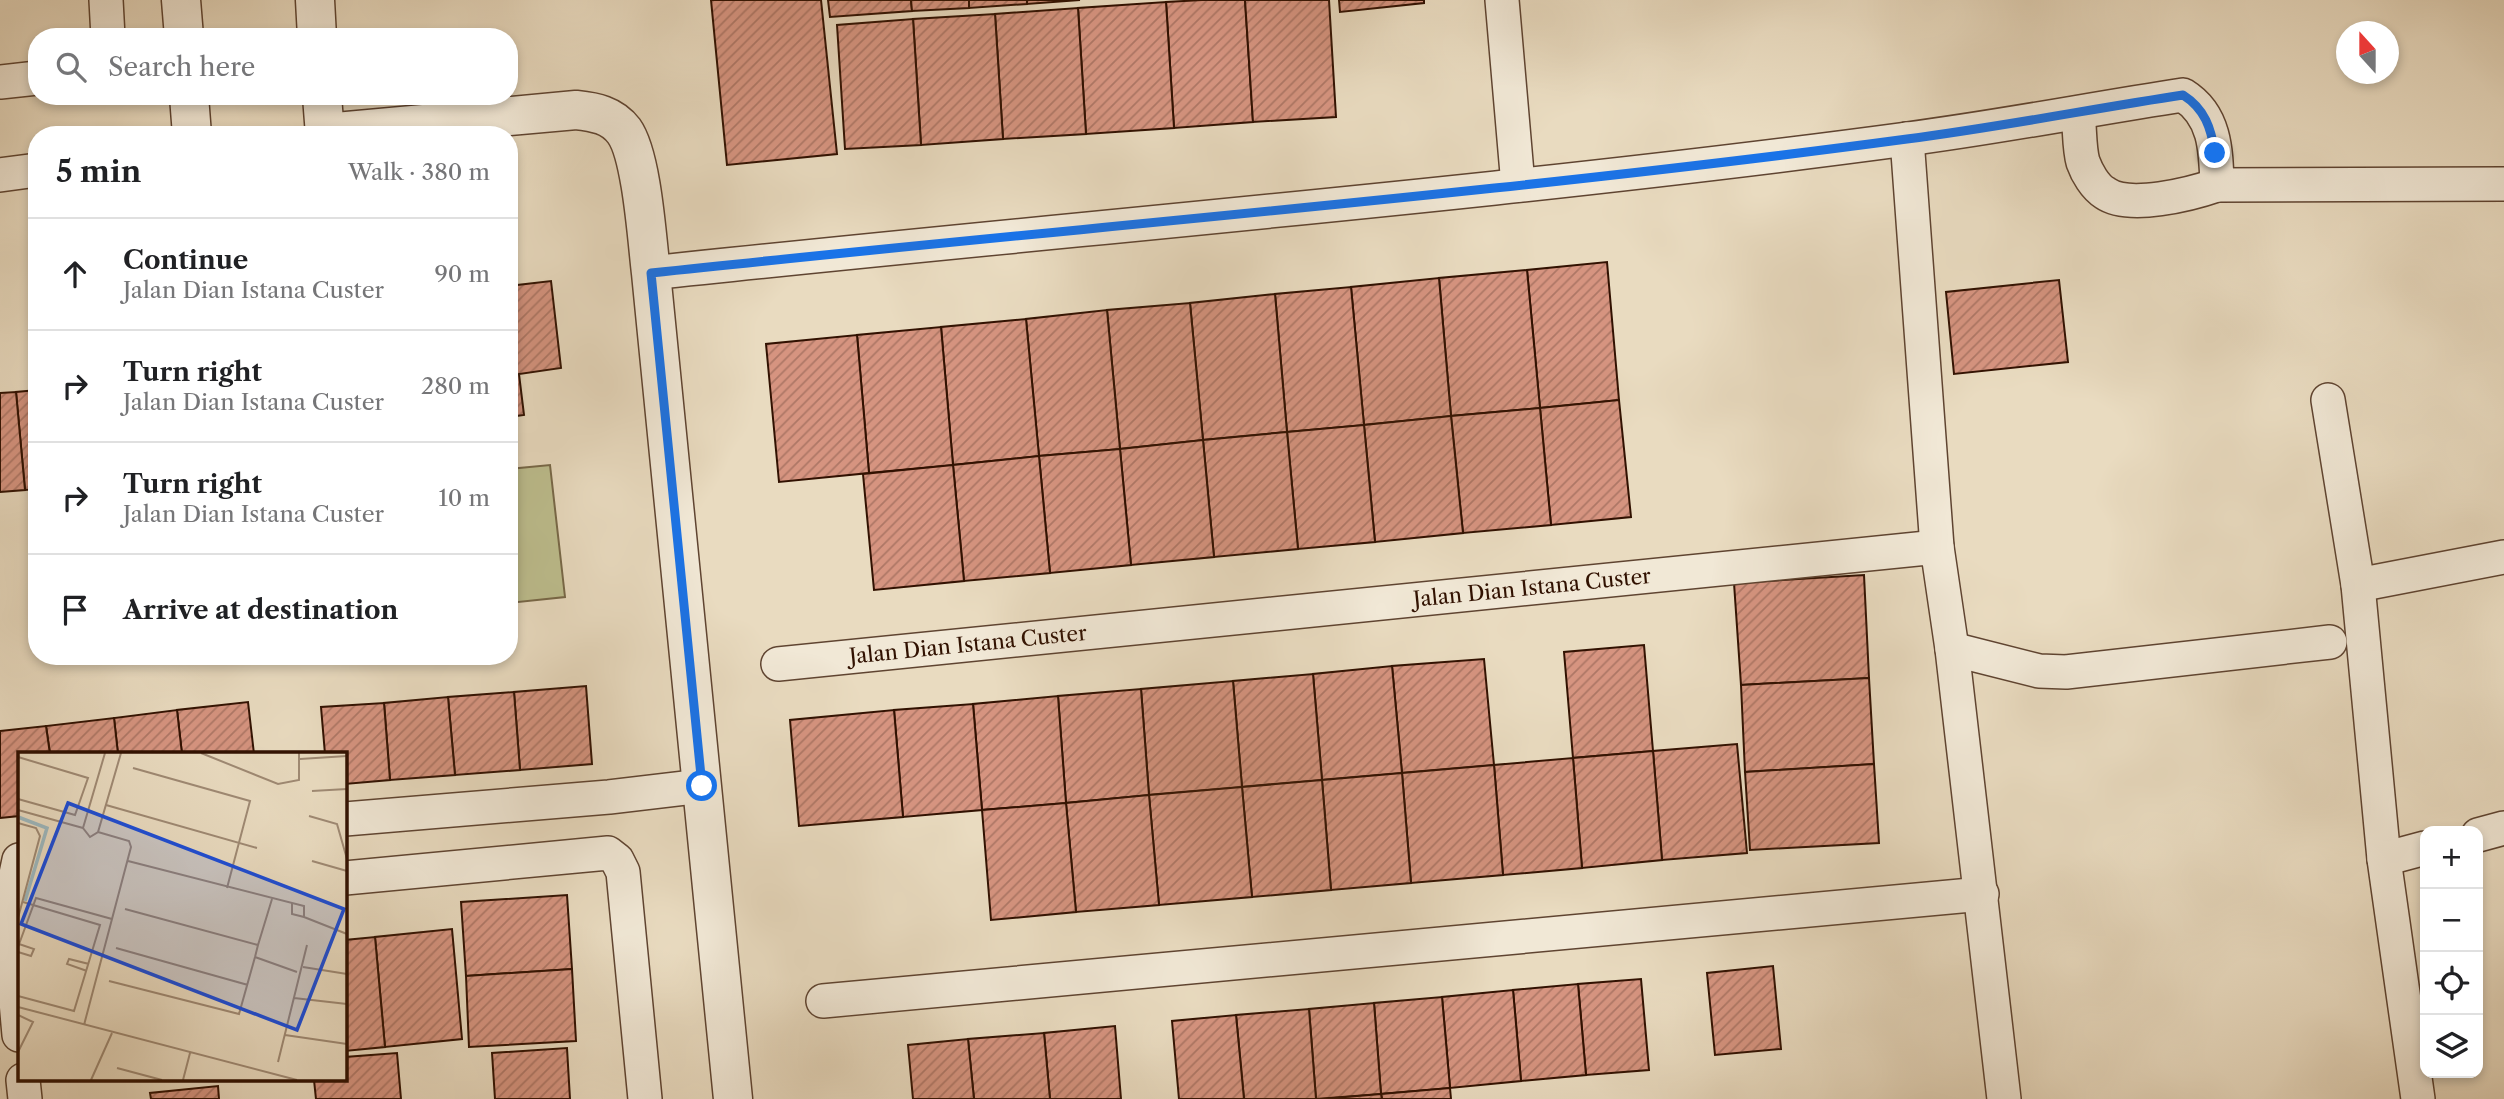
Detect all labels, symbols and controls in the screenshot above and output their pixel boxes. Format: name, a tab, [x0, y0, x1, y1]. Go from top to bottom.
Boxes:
north arrow	[2336, 21, 2399, 84]
search box	[28, 28, 518, 105]
icon: search	[52, 48, 90, 86]
text: Search here	[108, 51, 255, 83]
route end	[2199, 137, 2230, 168]
text: 5 min	[56, 153, 141, 190]
text: Walk · 380 m	[348, 158, 490, 186]
text: Continue	[123, 244, 248, 276]
icon: ahead	[56, 255, 94, 293]
text: 90 m	[434, 260, 490, 288]
text: Jalan Dian Istana Custer	[123, 276, 384, 304]
text: Turn right	[123, 356, 262, 388]
icon: right	[56, 367, 94, 405]
text: 280 m	[421, 372, 490, 400]
text: Jalan Dian Istana Custer	[123, 388, 384, 416]
text: Turn right	[123, 468, 262, 500]
icon: right	[56, 479, 94, 517]
text: 10 m	[438, 484, 490, 512]
text: Jalan Dian Istana Custer	[123, 500, 384, 528]
street label: Jalan Dian Istana Custer	[1409, 563, 1652, 612]
icon: arrive	[56, 591, 94, 629]
text: Arrive at destination	[123, 594, 398, 626]
street label: Jalan Dian Istana Custer	[845, 620, 1088, 669]
inset map	[18, 752, 346, 1082]
route start	[686, 770, 717, 801]
map controls	[2420, 826, 2483, 1078]
button: +	[2420, 826, 2483, 889]
button: −	[2420, 889, 2483, 952]
button: locate	[2420, 952, 2483, 1015]
button: layers	[2420, 1015, 2483, 1078]

